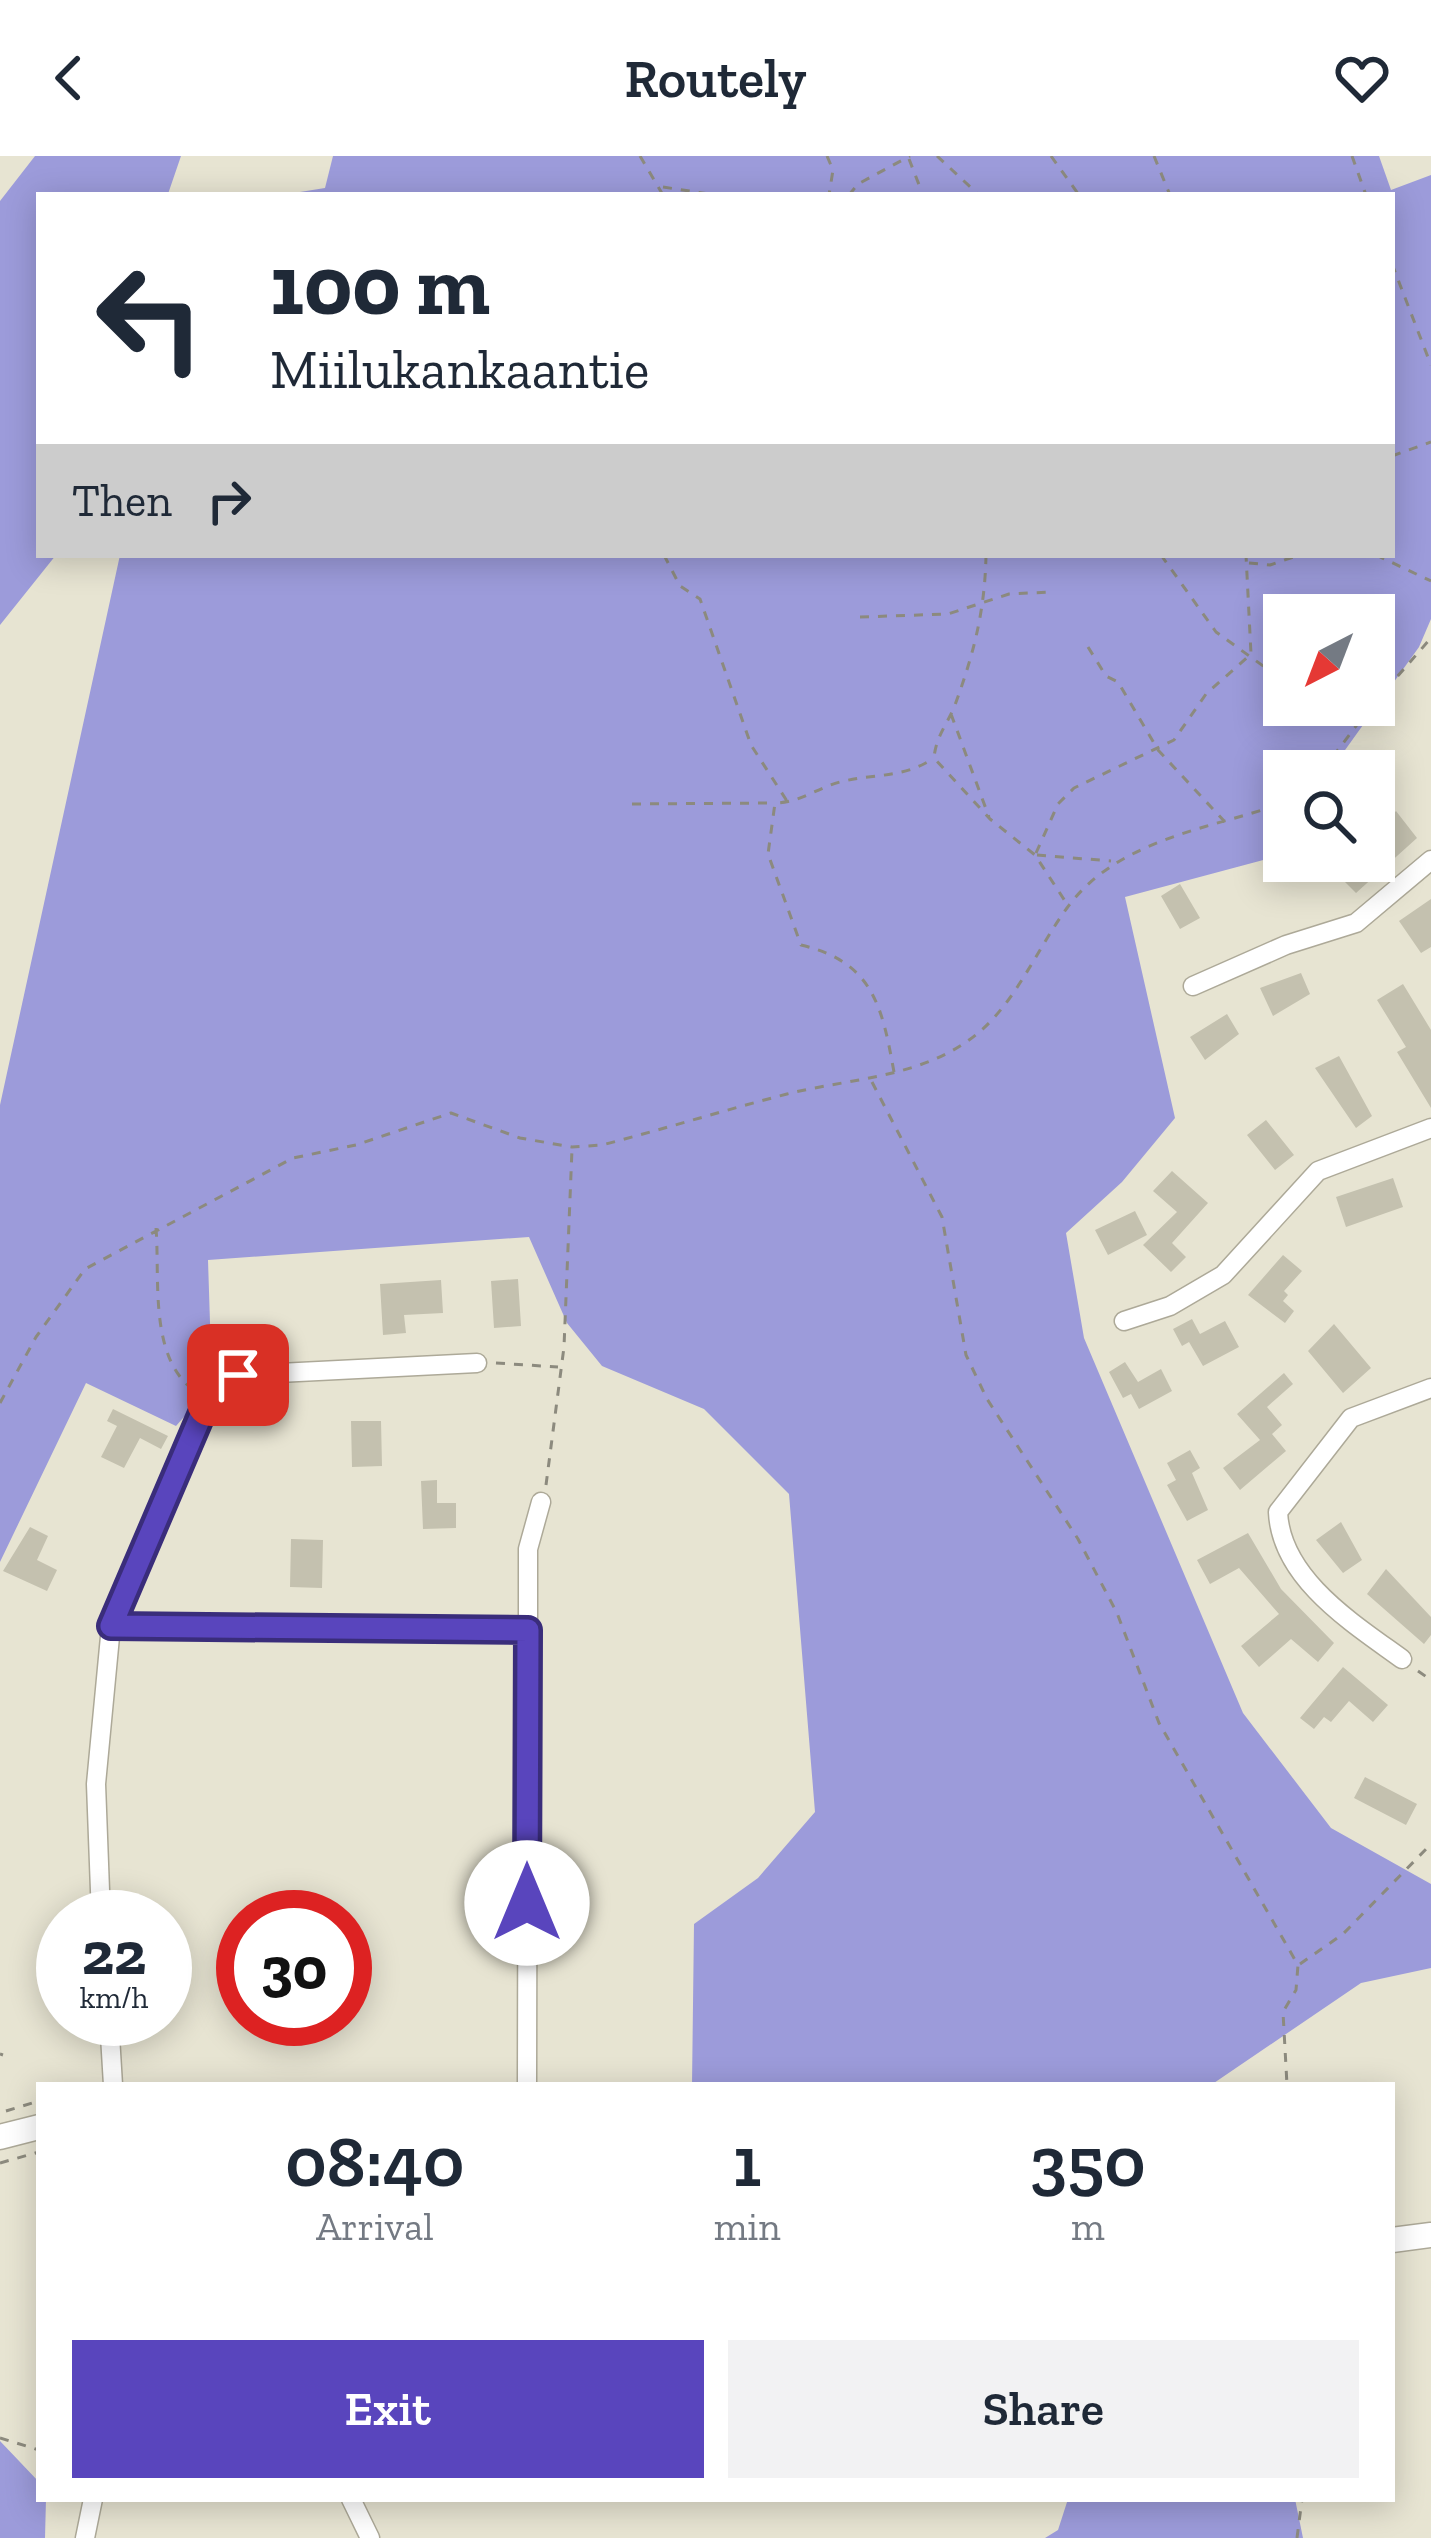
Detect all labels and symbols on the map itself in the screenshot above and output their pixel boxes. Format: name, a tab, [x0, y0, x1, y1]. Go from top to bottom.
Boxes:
north arrow	[1263, 594, 1395, 726]
pin	[187, 1324, 289, 1426]
position arrow	[464, 1840, 590, 1966]
speed limit sign: 30	[216, 1890, 372, 2046]

